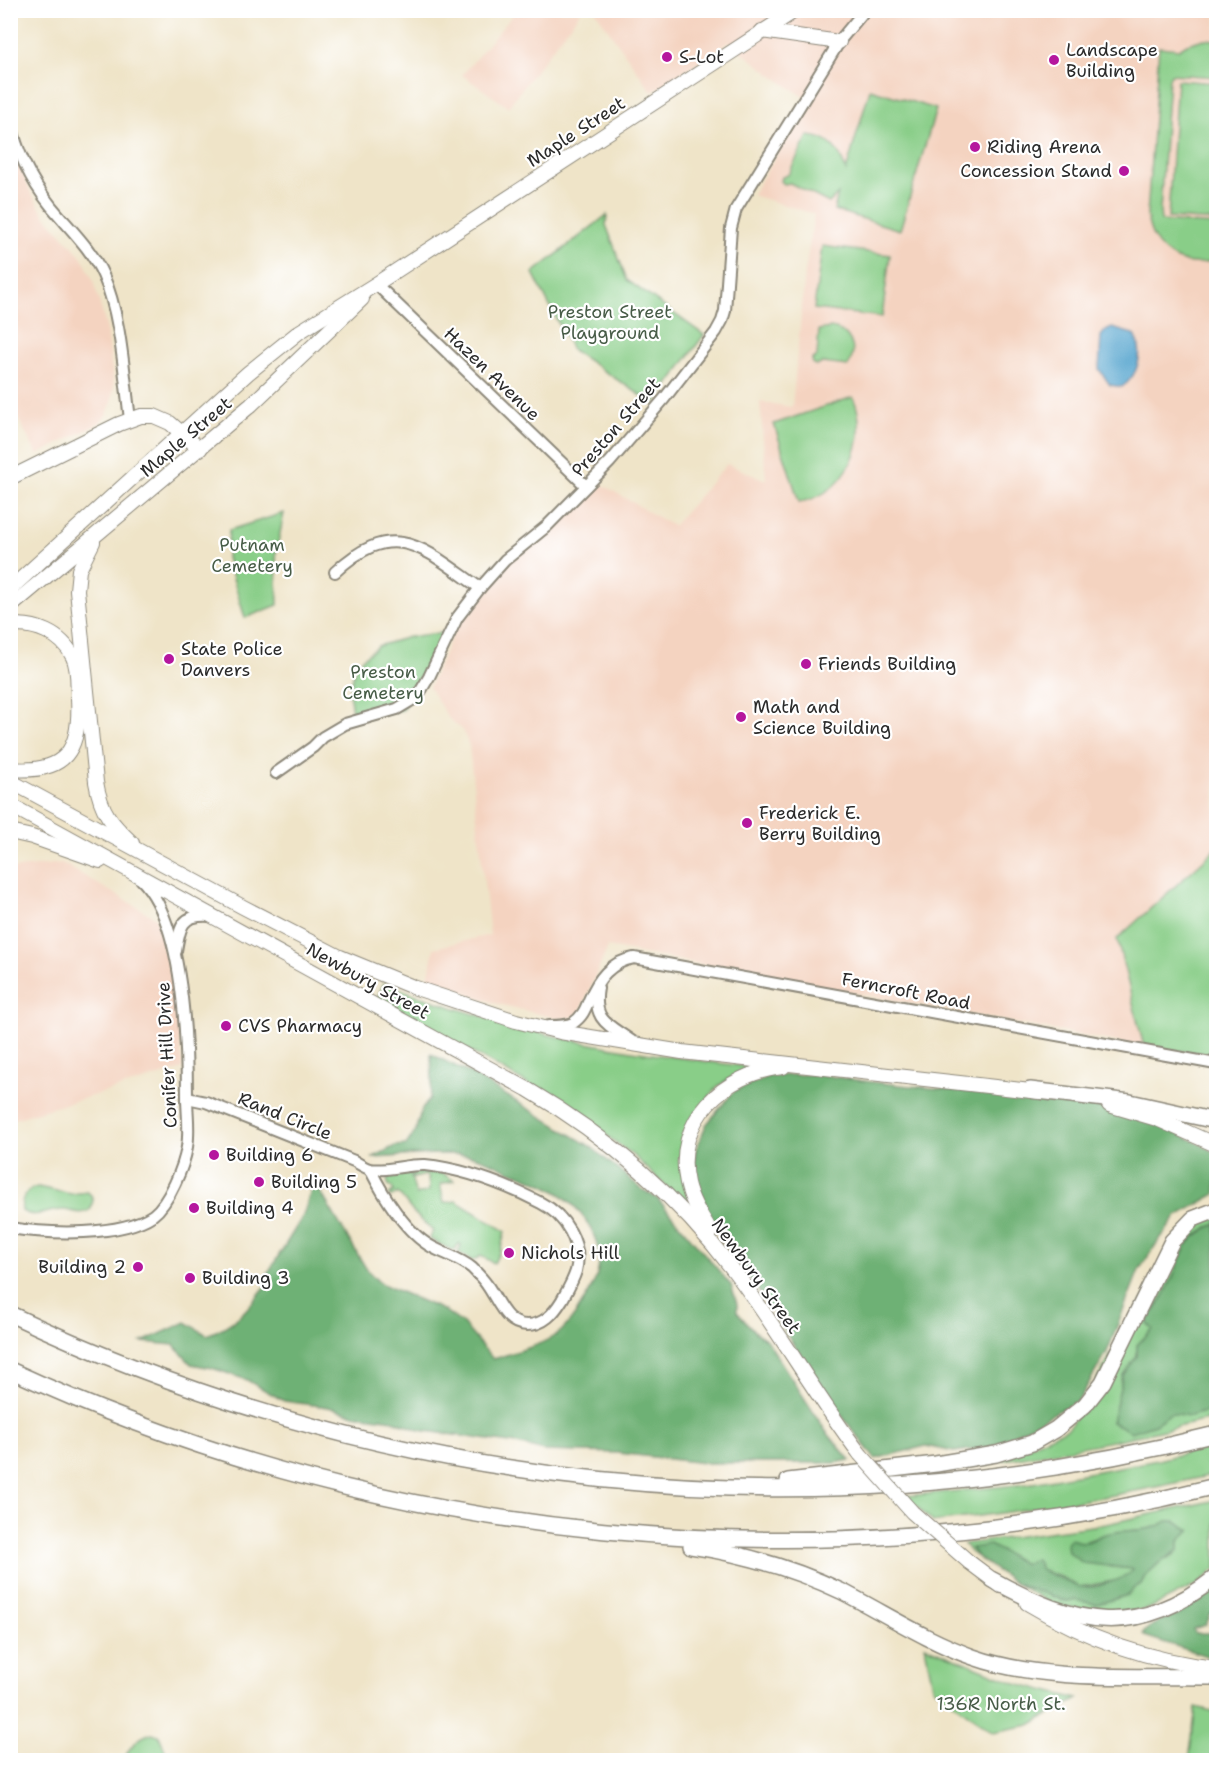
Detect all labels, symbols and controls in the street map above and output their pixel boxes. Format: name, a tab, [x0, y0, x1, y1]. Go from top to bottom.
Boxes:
place label: Landscape Building	[1066, 38, 1158, 83]
place label: S-Lot	[679, 45, 724, 69]
marker: S-Lot	[660, 50, 674, 64]
marker: Landscape Building	[1047, 53, 1061, 67]
street label: Maple Street	[522, 91, 630, 173]
place label: Riding Arena	[987, 135, 1101, 159]
marker: Riding Arena	[968, 140, 982, 154]
place label: Concession Stand	[960, 159, 1112, 183]
marker: Concession Stand	[1117, 164, 1131, 178]
park label: Preston Street Playground	[548, 300, 672, 345]
street label: Hazen Avenue	[439, 322, 545, 426]
street label: Preston Street	[566, 372, 666, 482]
street label: Maple Street	[135, 391, 237, 483]
park label: Putnam Cemetery	[211, 533, 293, 578]
place label: State Police Danvers	[181, 637, 283, 682]
marker: State Police Danvers	[162, 652, 176, 666]
place label: Friends Building	[818, 652, 956, 676]
marker: Friends Building	[799, 657, 813, 671]
park label: Preston Cemetery	[342, 660, 424, 705]
place label: Math and Science Building	[753, 695, 891, 740]
marker: Math and Science Building	[734, 710, 748, 724]
place label: Frederick E. Berry Building	[759, 801, 881, 846]
marker: Frederick E. Berry Building	[740, 816, 754, 830]
street label: Newbury Street	[302, 937, 434, 1025]
street label: Ferncroft Road	[840, 967, 972, 1015]
street label: Conifer Hill Drive	[151, 981, 183, 1129]
place label: CVS Pharmacy	[238, 1014, 362, 1038]
marker: CVS Pharmacy	[219, 1019, 233, 1033]
street label: Rand Circle	[235, 1086, 335, 1146]
place label: Building 6	[226, 1143, 314, 1167]
marker: Building 6	[207, 1148, 221, 1162]
place label: Building 5	[271, 1170, 357, 1194]
marker: Building 5	[252, 1175, 266, 1189]
place label: Building 4	[206, 1196, 294, 1220]
marker: Building 4	[187, 1201, 201, 1215]
street label: Newbury Street	[706, 1213, 806, 1339]
place label: Nichols Hill	[521, 1241, 620, 1265]
marker: Nichols Hill	[502, 1246, 516, 1260]
place label: Building 2	[38, 1255, 126, 1279]
marker: Building 2	[131, 1260, 145, 1274]
place label: Building 3	[202, 1266, 290, 1290]
marker: Building 3	[183, 1271, 197, 1285]
park label: 136R North St.	[936, 1692, 1066, 1716]

